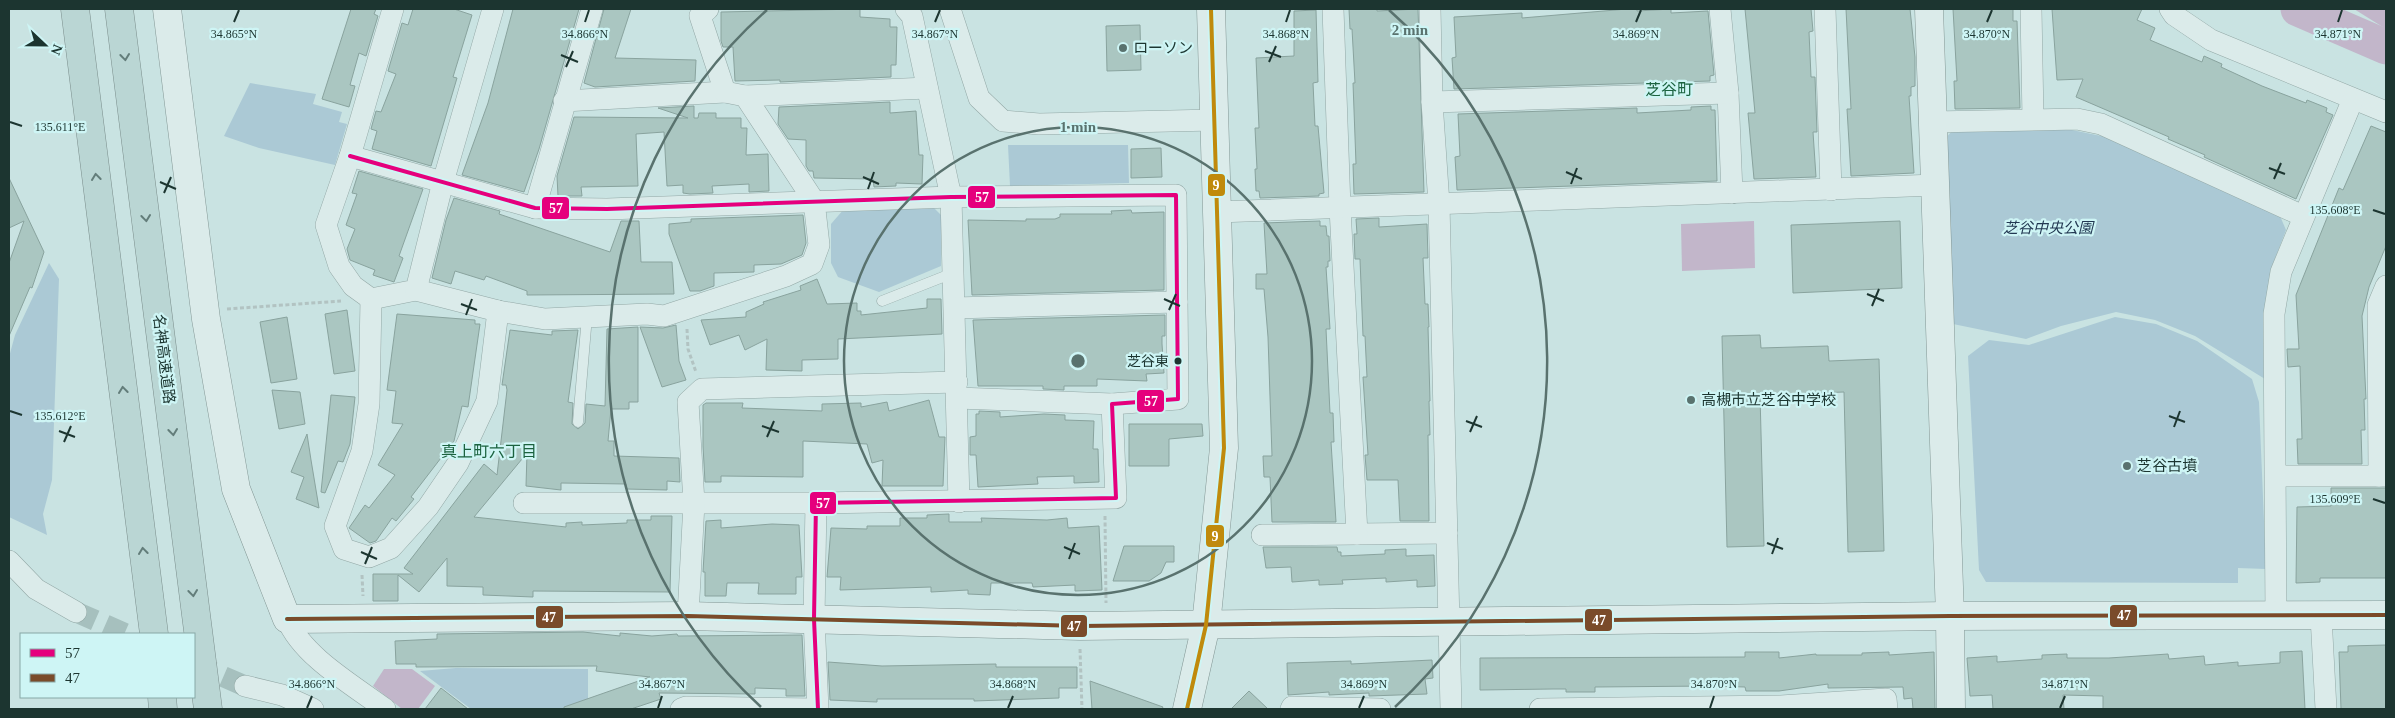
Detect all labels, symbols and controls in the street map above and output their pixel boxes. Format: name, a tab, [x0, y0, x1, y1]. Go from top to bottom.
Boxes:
north arrow	[20, 20, 70, 70]
text: 2 min	[1392, 22, 1429, 38]
text: 34.865°N	[211, 27, 258, 41]
text: 34.866°N	[562, 27, 609, 41]
text: 34.867°N	[912, 27, 959, 41]
text: 34.868°N	[1263, 27, 1310, 41]
text: 34.869°N	[1613, 27, 1660, 41]
text: 34.870°N	[1964, 27, 2011, 41]
text: 34.871°N	[2315, 27, 2362, 41]
place label: ローソン	[1133, 40, 1193, 56]
text: N	[48, 42, 65, 57]
marker: ローソン	[1117, 42, 1129, 54]
one-way arrow	[119, 53, 130, 61]
district label: 芝谷町	[1645, 81, 1693, 98]
text: 1 min	[1060, 119, 1097, 135]
text: 135.611°E	[35, 120, 85, 134]
one-way arrow	[91, 172, 102, 180]
line badge: 9	[1207, 173, 1226, 197]
text: 9	[1213, 178, 1220, 193]
line badge: 57	[967, 185, 996, 209]
text: 57	[975, 190, 989, 205]
line badge: 57	[541, 196, 570, 220]
text: 57	[549, 201, 563, 216]
text: 135.608°E	[2309, 203, 2361, 217]
one-way arrow	[140, 215, 151, 223]
park label: 芝谷中央公園	[2003, 220, 2095, 236]
street label: 名神高速道路	[151, 313, 177, 405]
centre of rings	[1069, 352, 1087, 370]
place label: 芝谷東	[1127, 354, 1169, 369]
marker: 芝谷東	[1173, 356, 1183, 366]
one-way arrow	[118, 386, 128, 394]
line badge: 57	[1136, 389, 1165, 413]
place label: 高槻市立芝谷中学校	[1701, 392, 1836, 408]
text: 57	[1144, 394, 1158, 409]
marker: 高槻市立芝谷中学校	[1685, 394, 1697, 406]
text: 135.612°E	[34, 409, 86, 423]
one-way arrow	[167, 428, 178, 436]
district label: 真上町六丁目	[441, 443, 537, 460]
place label: 芝谷古墳	[2137, 458, 2197, 474]
marker: 芝谷古墳	[2121, 460, 2133, 472]
line badge: 57	[809, 491, 837, 515]
text: 135.609°E	[2309, 492, 2361, 506]
text: 57	[816, 496, 830, 511]
line badge: 9	[1205, 524, 1225, 548]
text: 9	[1212, 529, 1219, 544]
one-way arrow	[138, 547, 149, 555]
one-way arrow	[187, 589, 198, 597]
line badge: 47	[2109, 604, 2138, 628]
line badge: 47	[535, 605, 564, 629]
line badge: 47	[1584, 608, 1613, 632]
text: 47	[2117, 608, 2131, 623]
text: 47	[542, 610, 556, 625]
text: 47	[1592, 613, 1606, 628]
line badge: 47	[1060, 614, 1088, 638]
text: 47	[1067, 619, 1081, 634]
legend	[20, 633, 195, 698]
text: 57	[65, 645, 81, 661]
text: 47	[65, 670, 81, 686]
text: 34.866°N	[289, 677, 336, 691]
text: 34.867°N	[639, 677, 686, 691]
text: 34.868°N	[990, 677, 1037, 691]
text: 34.869°N	[1341, 677, 1388, 691]
text: 34.870°N	[1691, 677, 1738, 691]
text: 34.871°N	[2042, 677, 2089, 691]

